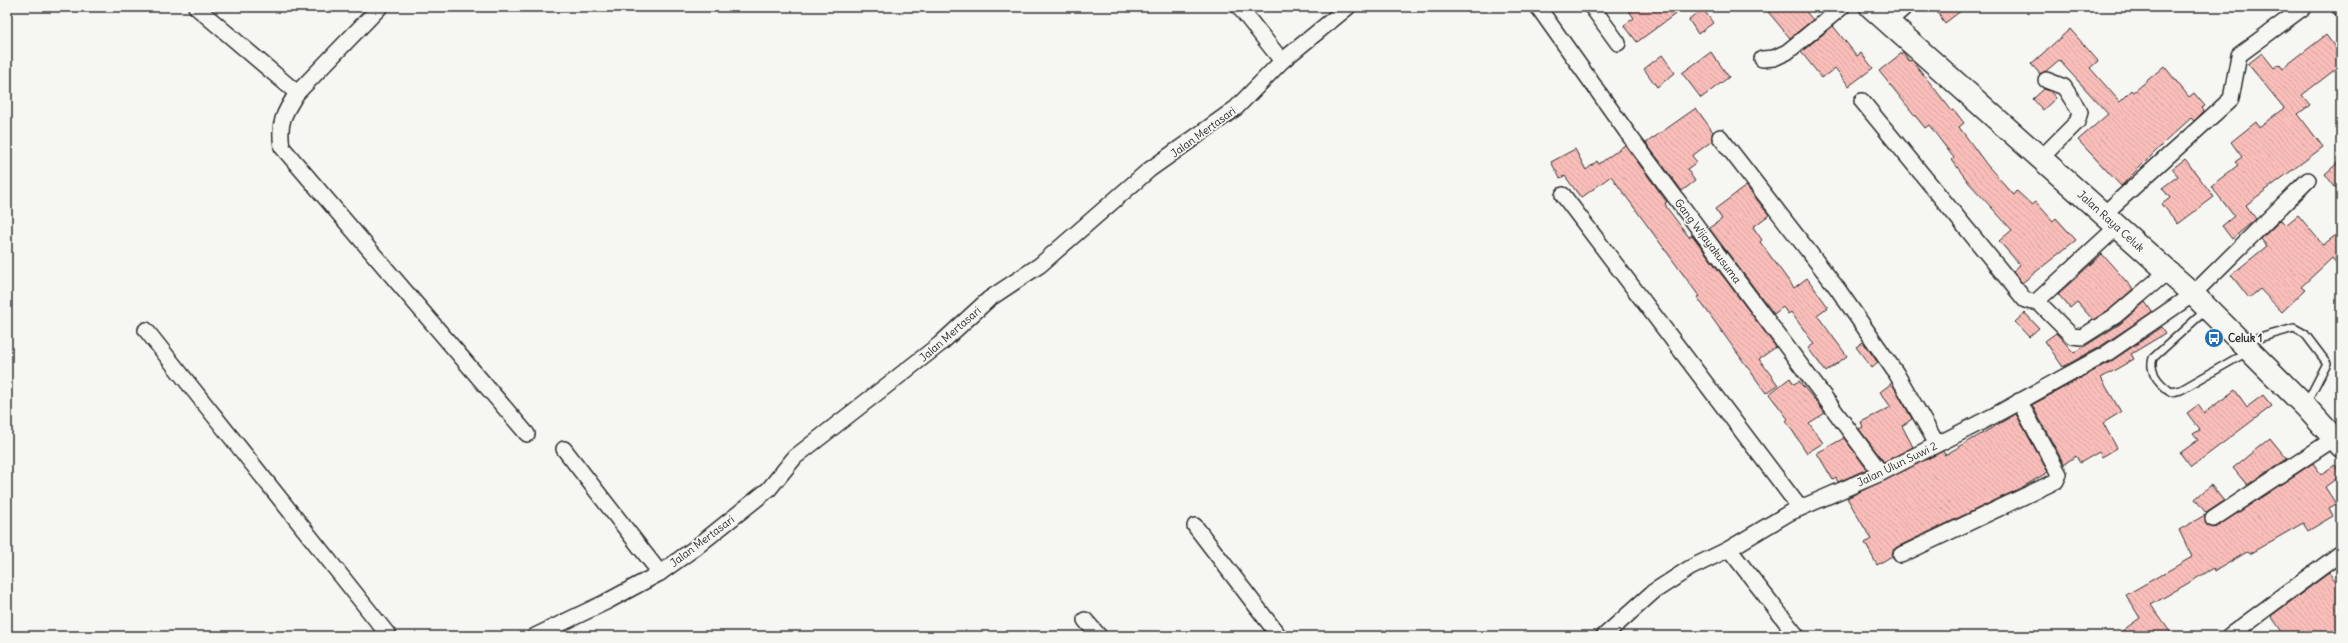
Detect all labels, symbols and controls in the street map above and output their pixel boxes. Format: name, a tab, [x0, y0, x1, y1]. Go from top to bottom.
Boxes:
street label: Jalan Mertasari	[1168, 104, 1238, 160]
street label: Jalan Raya Celuk	[2075, 187, 2148, 255]
street label: Gang Wijayakusuma	[1672, 196, 1744, 286]
street label: Jalan Mertasari	[916, 303, 984, 365]
bus stop icon: Celuk 1	[2203, 327, 2225, 349]
place label: Celuk 1	[2228, 331, 2262, 345]
street label: Jalan Ulun Suwi 2	[1855, 439, 1939, 489]
street label: Jalan Mertasari	[667, 512, 737, 570]

